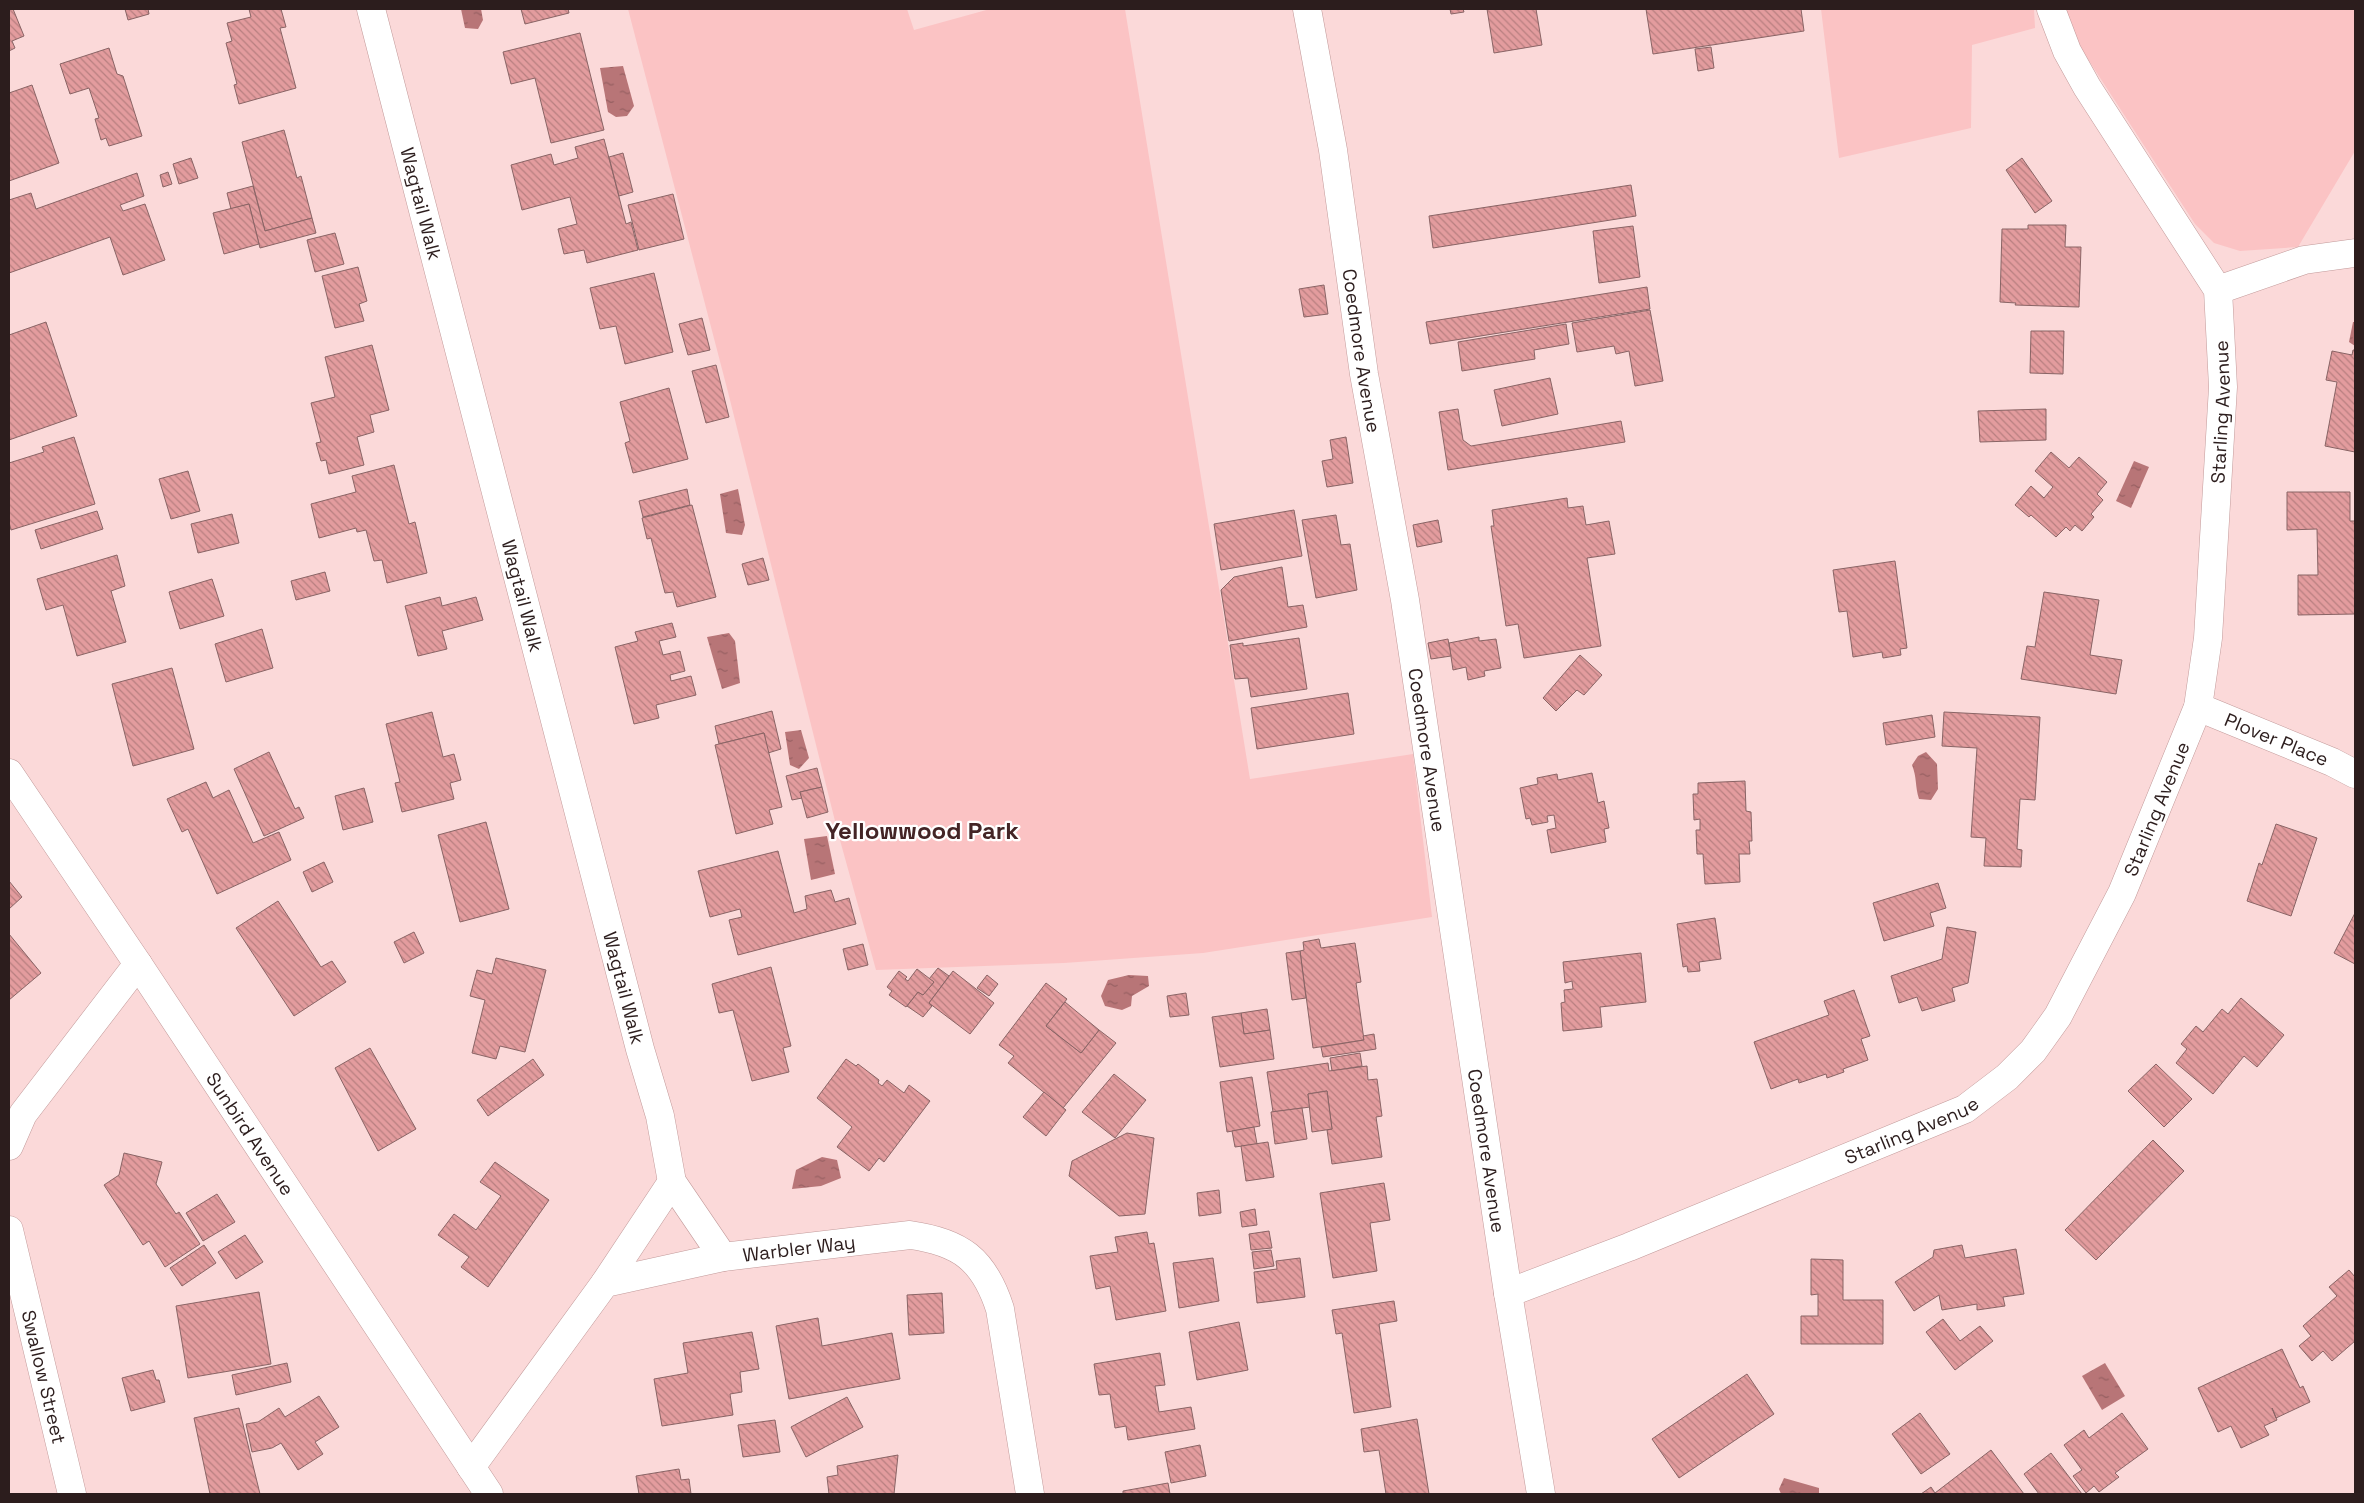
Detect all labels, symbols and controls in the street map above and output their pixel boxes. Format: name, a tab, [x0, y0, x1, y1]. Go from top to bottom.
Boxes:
street label: Wagtail Walk	[394, 145, 447, 263]
street label: Coedmore Avenue	[1337, 267, 1386, 435]
street label: Starling Avenue	[2205, 340, 2236, 484]
street label: Wagtail Walk	[496, 537, 549, 655]
street label: Coedmore Avenue	[1402, 667, 1451, 834]
street label: Plover Place	[2221, 707, 2332, 772]
street label: Starling Avenue	[2118, 738, 2196, 880]
district label: Yellowwood Park	[825, 815, 1019, 846]
street label: Wagtail Walk	[597, 929, 650, 1047]
street label: Coedmore Avenue	[1462, 1067, 1511, 1234]
street label: Sunbird Avenue	[200, 1068, 300, 1200]
street label: Starling Avenue	[1841, 1091, 1984, 1170]
street label: Warbler Way	[741, 1230, 857, 1268]
street label: Swallow Street	[16, 1308, 72, 1446]

